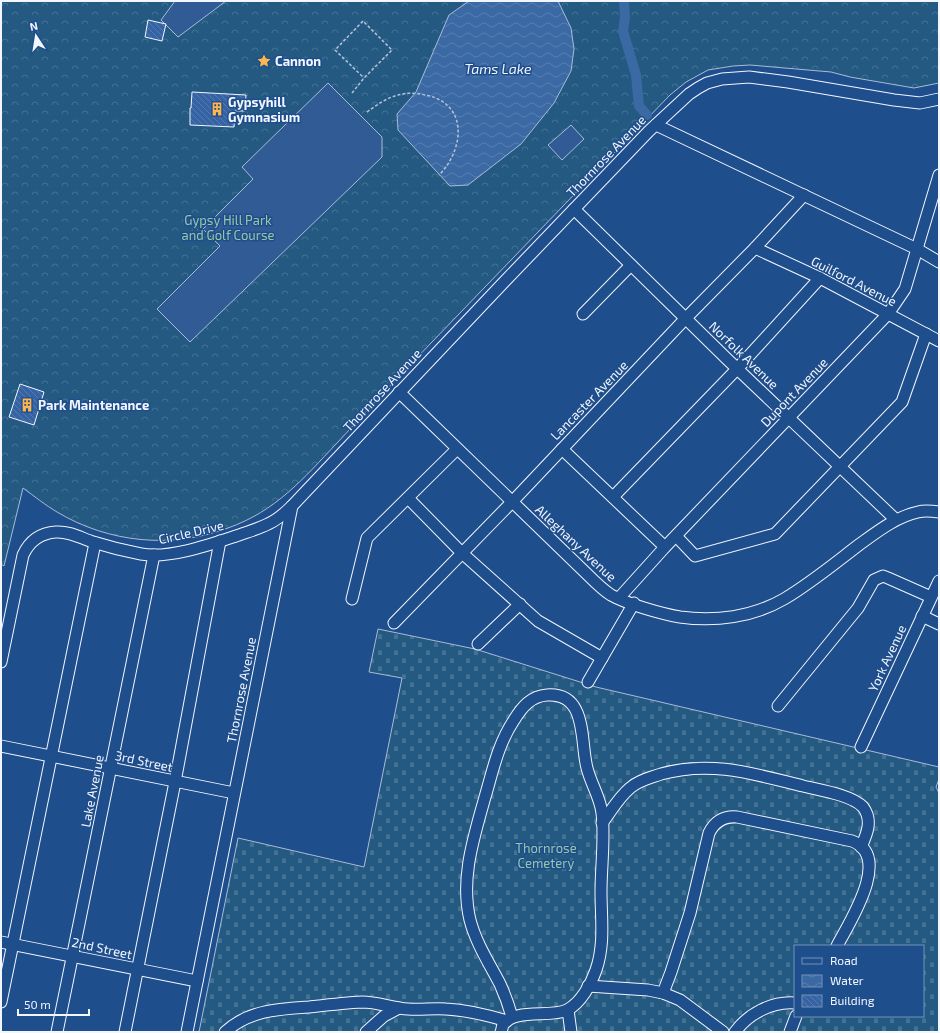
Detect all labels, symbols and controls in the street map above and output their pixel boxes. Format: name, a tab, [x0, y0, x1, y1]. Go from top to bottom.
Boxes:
north arrow	[16, 16, 56, 56]
text: N	[29, 19, 39, 33]
place icon: Cannon	[256, 53, 272, 69]
place label: Cannon	[275, 53, 321, 69]
water label: Tams Lake	[465, 60, 532, 77]
place label: Gypsyhill Gymnasium	[228, 94, 300, 125]
building icon: Gypsyhill Gymnasium	[209, 101, 225, 117]
street label: Thornrose Avenue	[563, 112, 649, 200]
park label: Gypsy Hill Park and Golf Course	[182, 212, 275, 243]
street label: Guilford Avenue	[809, 253, 899, 309]
street label: Norfolk Avenue	[706, 318, 782, 392]
street label: Thornrose Avenue	[340, 345, 424, 435]
street label: Dupont Avenue	[757, 354, 831, 430]
street label: Lancaster Avenue	[547, 357, 631, 443]
building icon: Park Maintenance	[19, 397, 35, 413]
place label: Park Maintenance	[38, 397, 149, 413]
street label: Alleghany Avenue	[532, 501, 620, 585]
street label: Circle Drive	[157, 517, 225, 547]
street label: York Avenue	[865, 622, 909, 694]
street label: Thornrose Avenue	[223, 636, 259, 744]
street label: 3rd Street	[114, 747, 174, 775]
street label: Lake Avenue	[77, 753, 107, 829]
park label: Thornrose Cemetery	[515, 840, 577, 871]
street label: 2nd Street	[70, 934, 134, 962]
legend	[794, 945, 924, 1017]
text: Road	[830, 953, 858, 967]
text: Water	[830, 973, 864, 987]
scale bar	[18, 991, 89, 1017]
text: Building	[830, 993, 875, 1007]
text: 50 m	[24, 997, 51, 1011]

